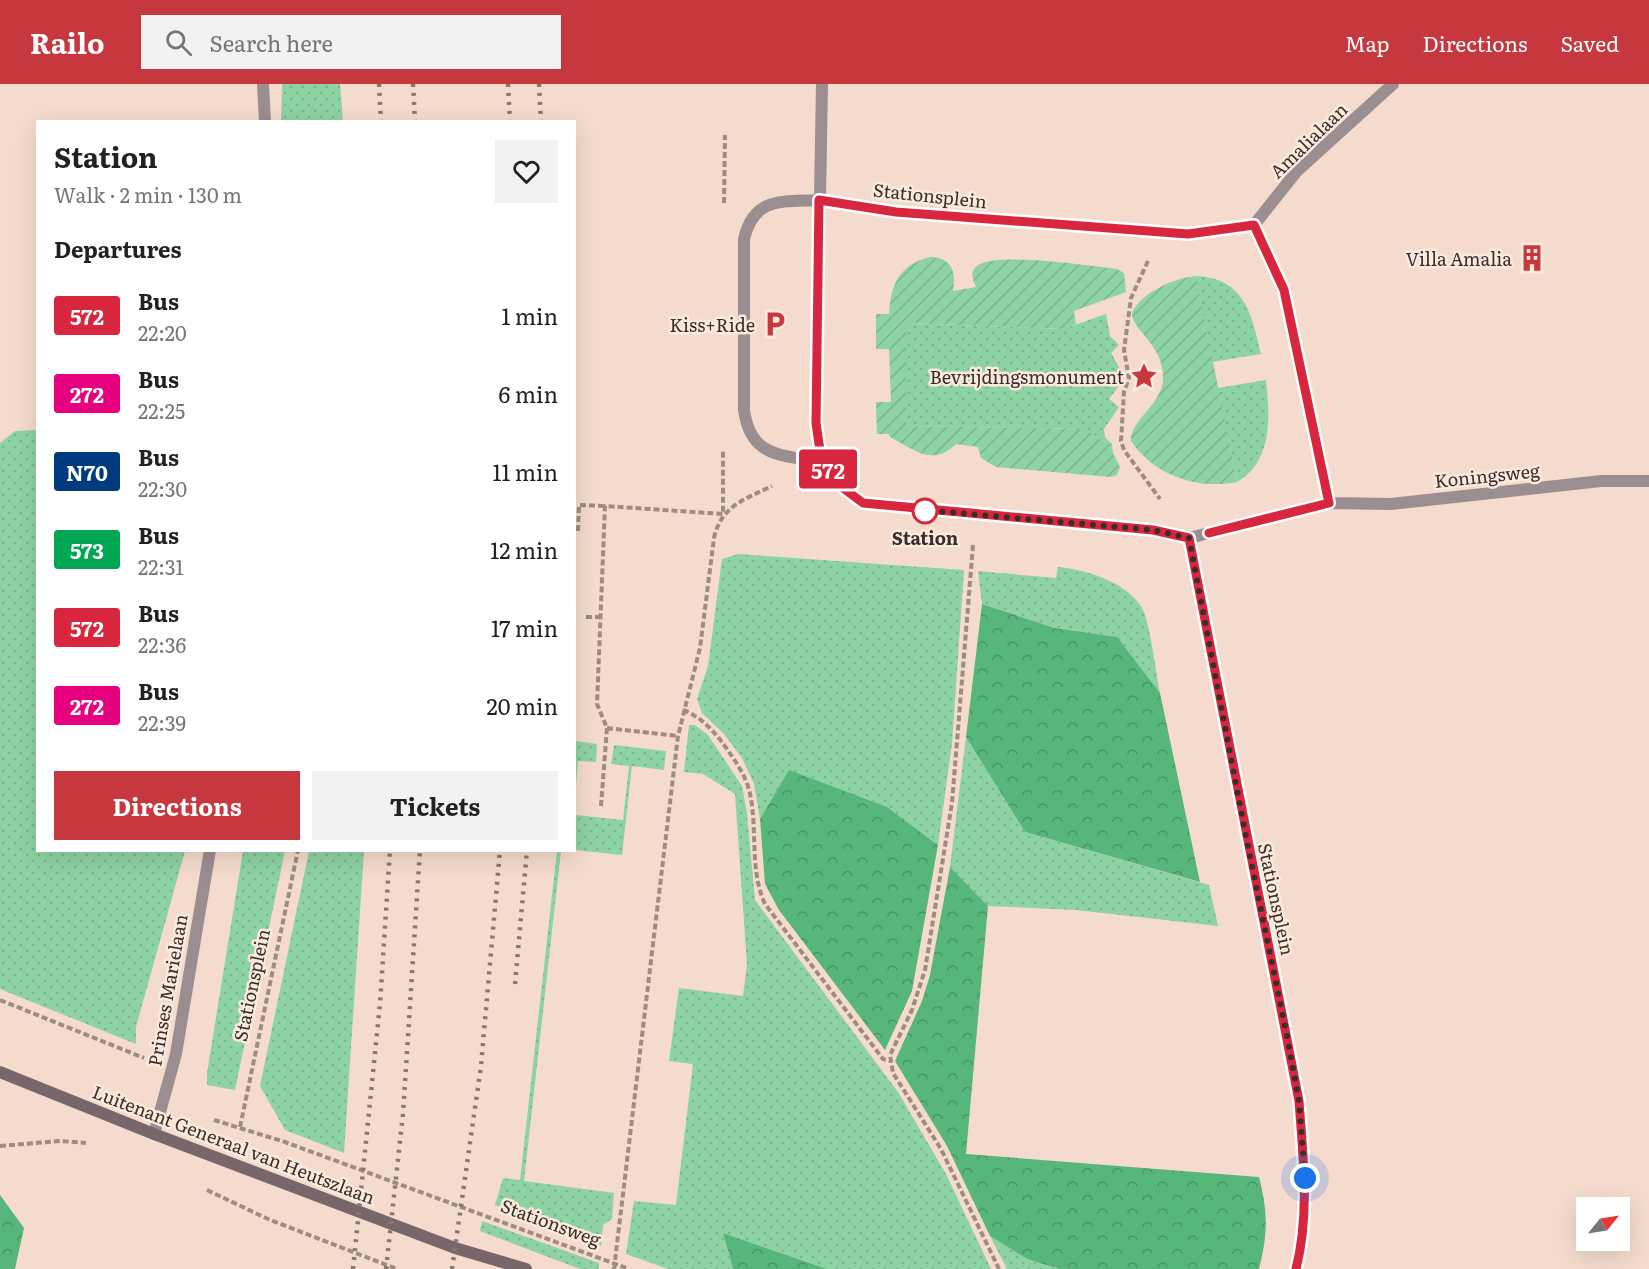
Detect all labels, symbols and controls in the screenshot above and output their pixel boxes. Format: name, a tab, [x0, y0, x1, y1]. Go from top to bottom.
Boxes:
search box	[141, 15, 561, 69]
text: Railo	[30, 21, 105, 63]
icon: search	[162, 26, 195, 59]
text: Search here	[210, 26, 333, 59]
text: Map	[1345, 27, 1390, 58]
text: Directions	[1423, 27, 1528, 58]
text: Saved	[1561, 27, 1619, 58]
street label: Amalialaan	[1263, 96, 1353, 184]
text: Station	[54, 135, 158, 177]
button: heart	[495, 140, 558, 203]
street label: Stationsplein	[872, 176, 988, 214]
text: Walk · 2 min · 130 m	[54, 179, 242, 209]
text: Departures	[54, 232, 181, 265]
building icon: Villa Amalia	[1517, 243, 1547, 273]
place label: Villa Amalia	[1406, 245, 1512, 272]
text: Bus	[138, 284, 179, 317]
text: 1 min	[501, 299, 558, 332]
text: 572	[70, 300, 104, 331]
parking icon: Kiss+Ride	[760, 309, 790, 339]
place label: Kiss+Ride	[669, 311, 755, 338]
text: 22:20	[138, 317, 186, 347]
place icon: Bevrijdingsmonument	[1129, 361, 1159, 391]
text: Bus	[138, 362, 179, 395]
place label: Bevrijdingsmonument	[930, 363, 1125, 390]
text: 6 min	[499, 377, 558, 410]
text: 272	[70, 378, 104, 409]
text: 22:25	[138, 395, 185, 425]
text: Bus	[138, 440, 179, 473]
line badge: 572	[794, 450, 862, 488]
text: 572	[811, 454, 845, 485]
text: 11 min	[492, 455, 558, 488]
text: N70	[66, 456, 108, 487]
street label: Koningsweg	[1433, 456, 1542, 494]
text: 22:30	[138, 473, 187, 503]
marker: Station	[912, 498, 938, 524]
text: Bus	[138, 518, 179, 551]
place label: Station	[892, 524, 959, 551]
text: 12 min	[490, 533, 558, 566]
text: 573	[70, 534, 104, 565]
text: 22:31	[138, 551, 184, 581]
text: Bus	[138, 596, 179, 629]
text: 17 min	[491, 611, 558, 644]
text: 572	[70, 612, 104, 643]
text: 22:36	[138, 629, 186, 659]
text: Bus	[138, 674, 179, 707]
text: 20 min	[486, 689, 558, 722]
text: 272	[70, 690, 104, 721]
text: 22:39	[138, 707, 186, 737]
button: Directions	[54, 771, 300, 840]
button: Tickets	[312, 771, 558, 840]
street label: Stationsplein	[1252, 840, 1302, 958]
street label: Prinses Marielaan	[140, 912, 194, 1068]
street label: Stationsplein	[226, 926, 276, 1044]
street label: Luitenant Generaal van Heutszlaan	[89, 1078, 379, 1210]
your location	[1290, 1163, 1320, 1193]
street label: Stationsweg	[497, 1191, 606, 1253]
north arrow	[1576, 1197, 1630, 1251]
map controls	[1576, 1197, 1630, 1251]

